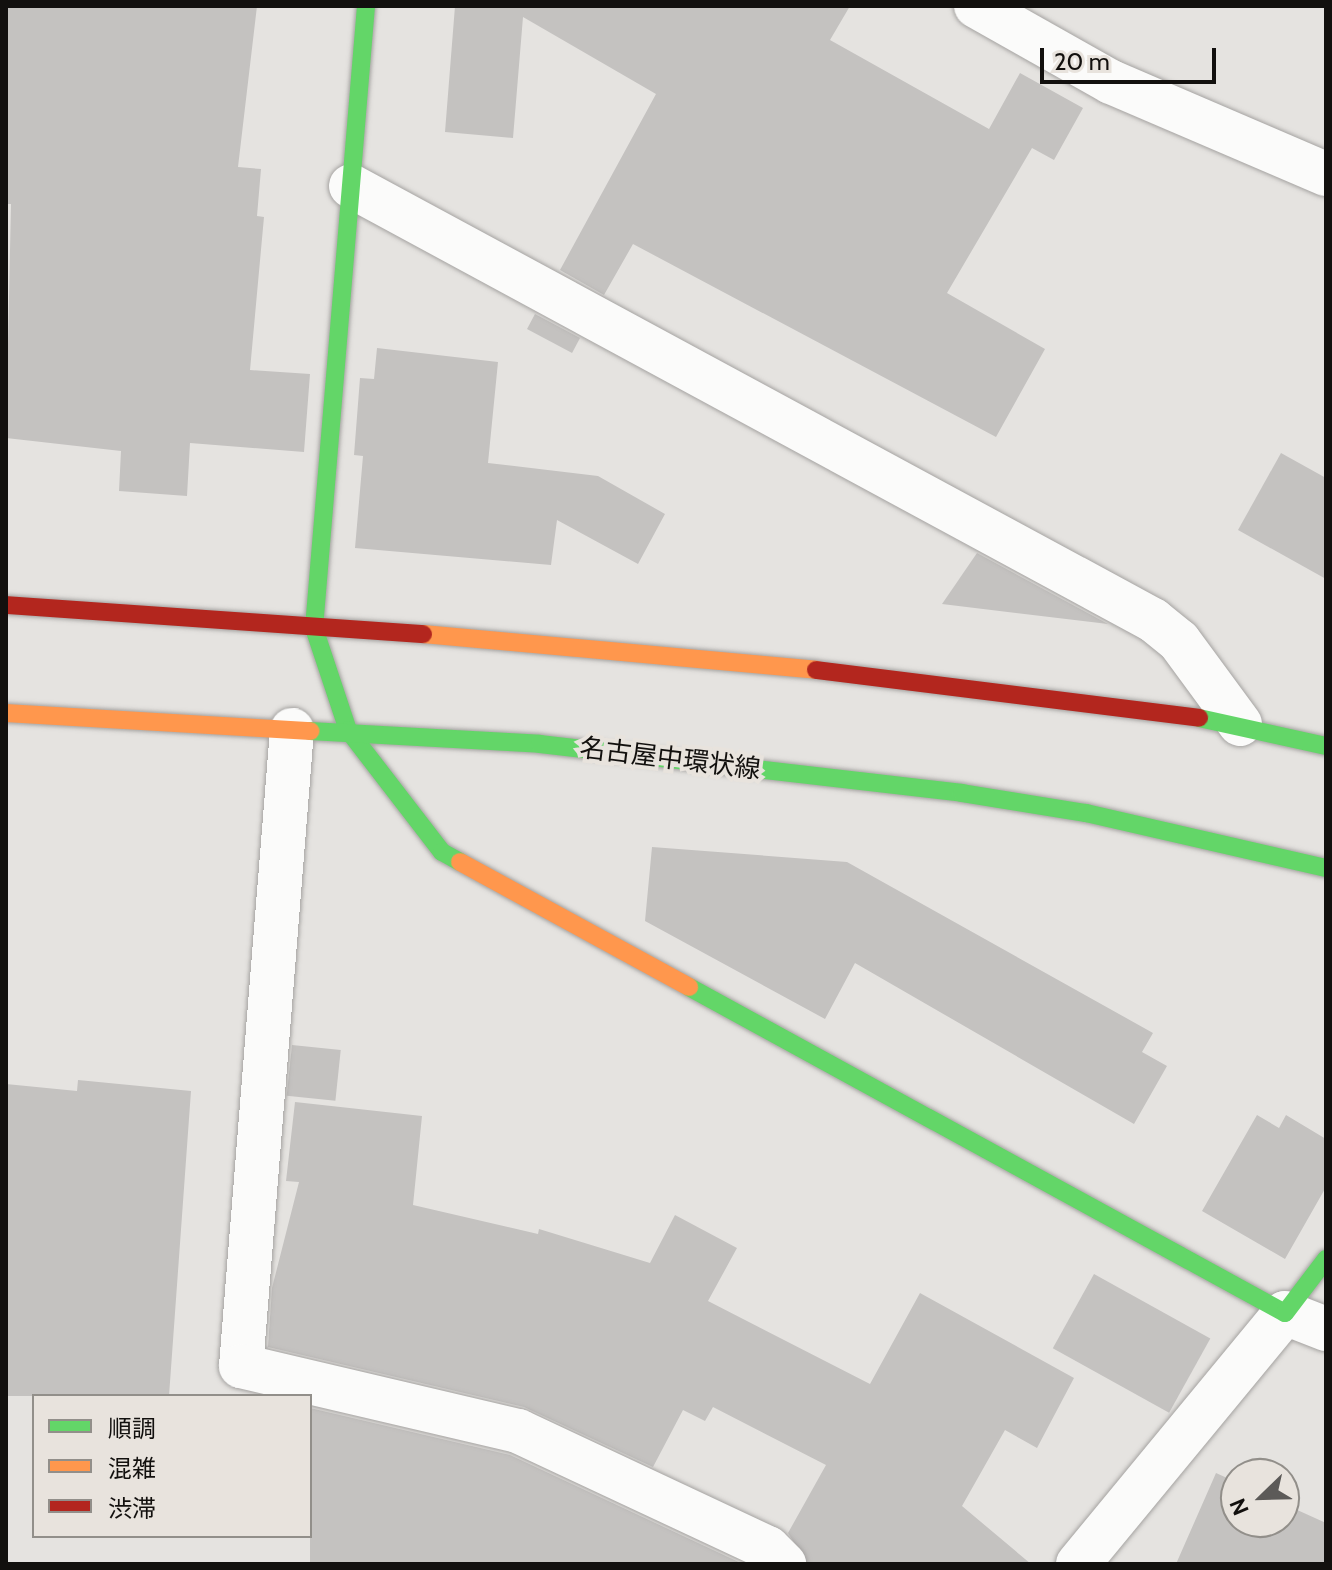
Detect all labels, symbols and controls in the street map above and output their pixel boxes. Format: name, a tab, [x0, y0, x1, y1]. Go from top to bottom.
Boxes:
scale bar	[1044, 32, 1220, 82]
text: 20 m	[1054, 47, 1110, 76]
street label: 名古屋中環状線	[578, 732, 762, 786]
legend	[32, 1394, 312, 1538]
text: 順調	[108, 1414, 156, 1443]
text: 混雑	[108, 1454, 156, 1483]
north arrow	[1220, 1458, 1300, 1538]
text: 渋滞	[108, 1494, 156, 1523]
text: N	[1224, 1494, 1255, 1519]

